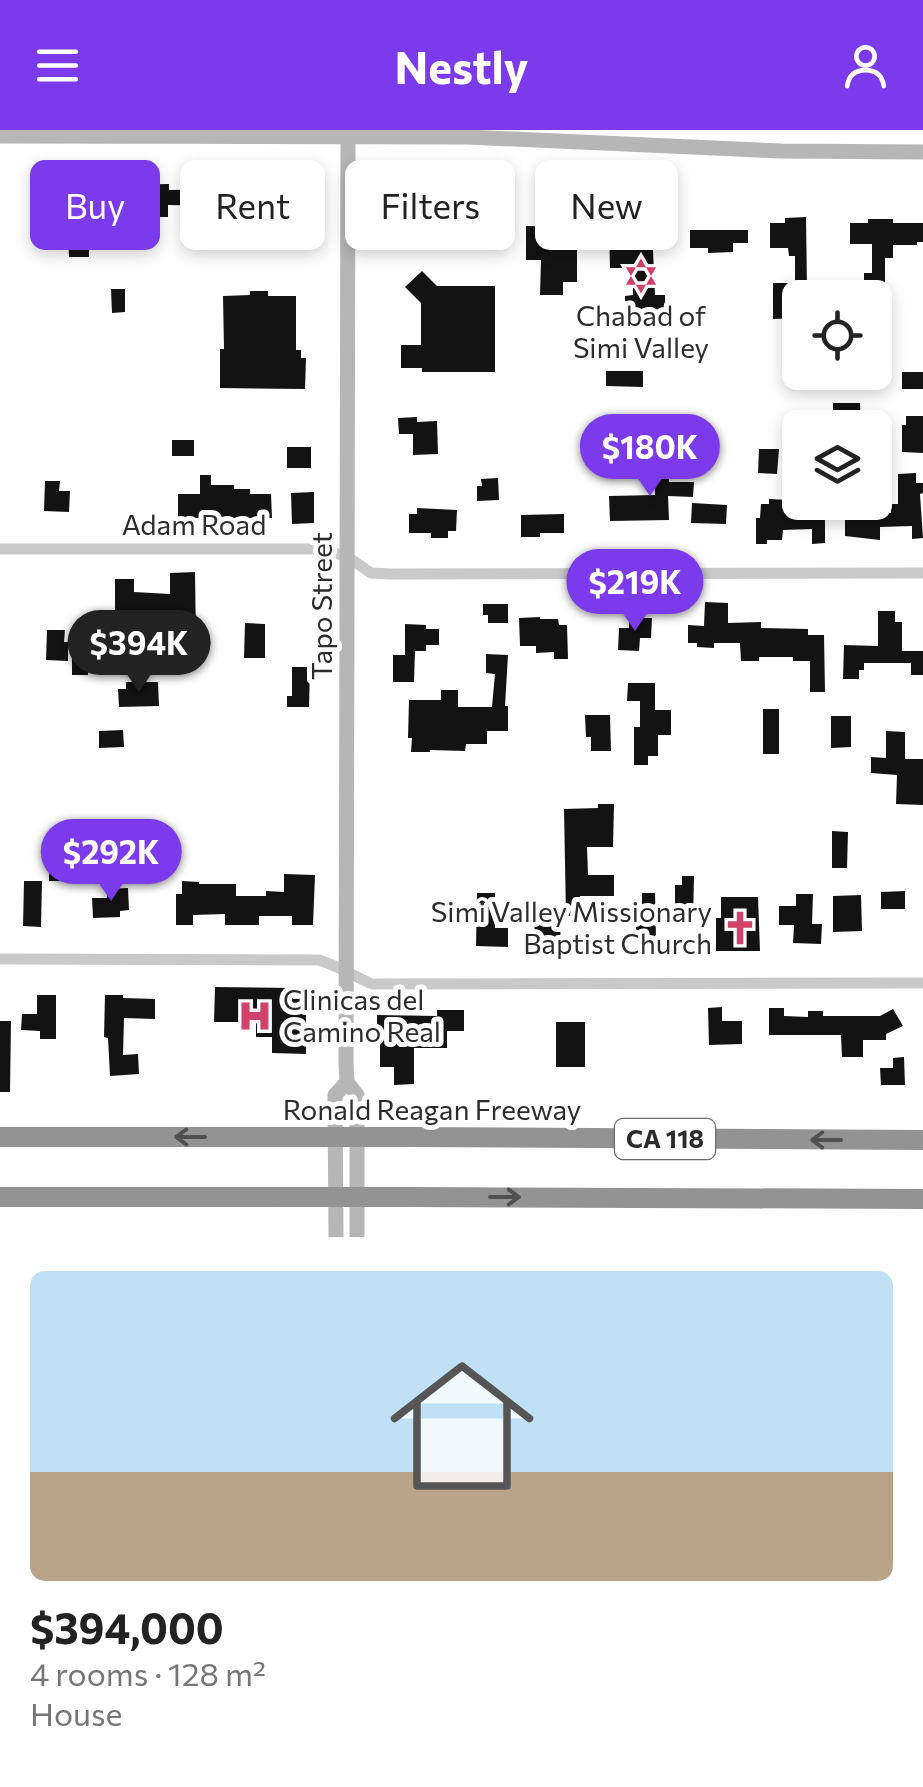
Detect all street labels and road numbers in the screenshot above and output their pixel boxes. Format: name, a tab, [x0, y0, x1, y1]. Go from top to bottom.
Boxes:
street label: Adam Road	[122, 507, 266, 541]
street label: Tapo Street	[304, 532, 338, 680]
street label: Ronald Reagan Freeway	[283, 1092, 581, 1126]
road number: CA 118	[615, 1119, 715, 1159]

